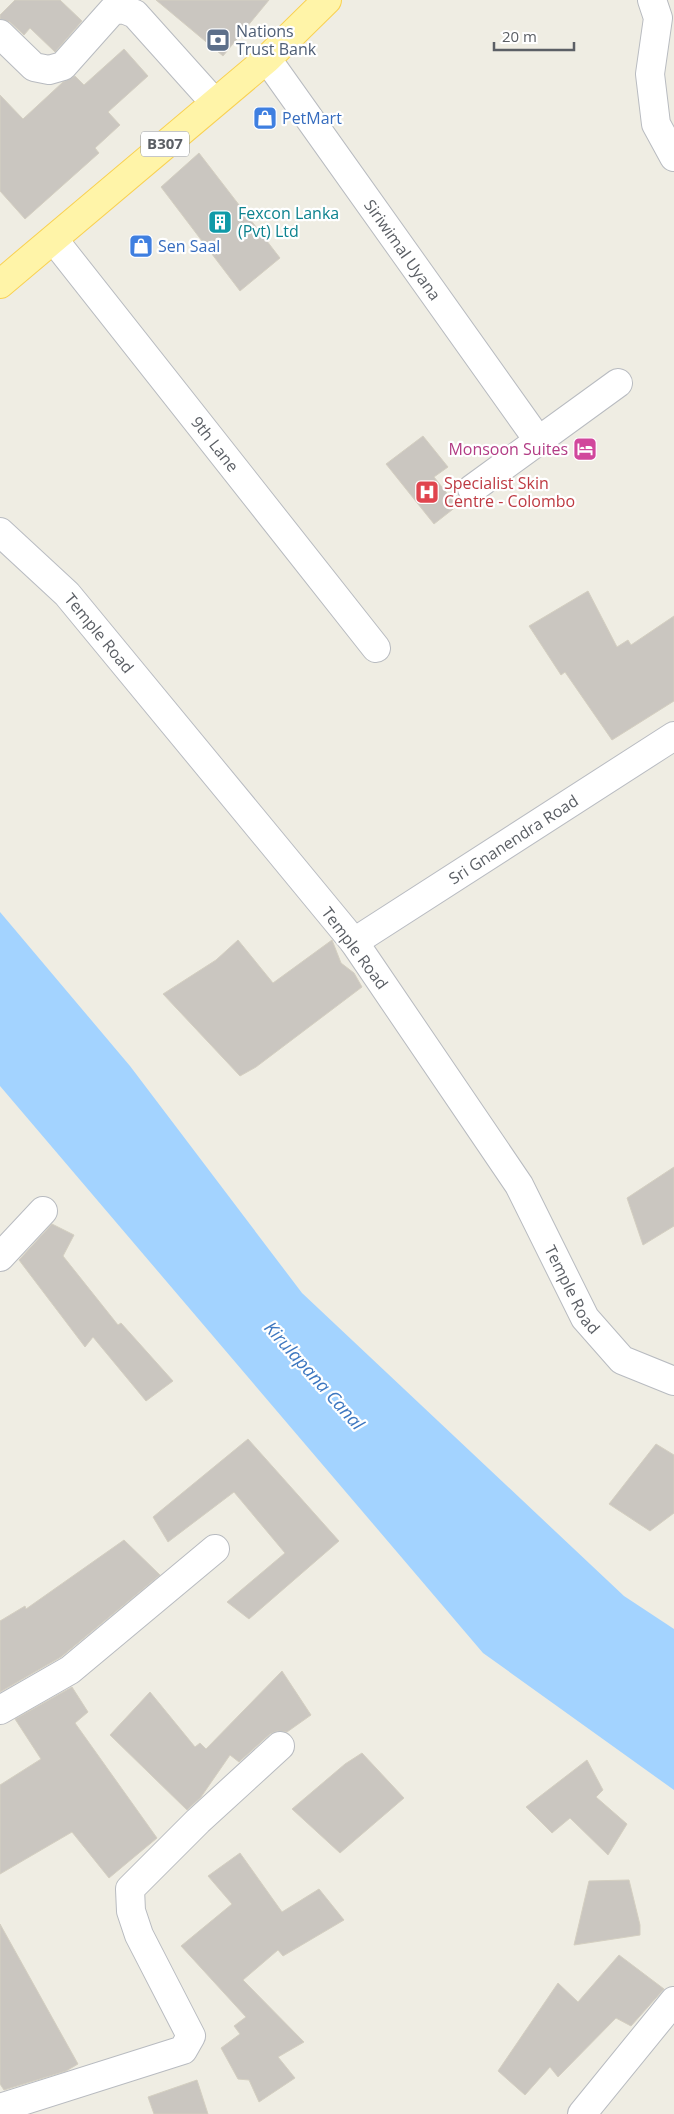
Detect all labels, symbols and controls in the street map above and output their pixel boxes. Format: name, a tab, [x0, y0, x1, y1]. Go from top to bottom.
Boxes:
place label: Nations Trust Bank	[236, 20, 317, 60]
scale bar	[494, 20, 574, 52]
text: 20 m	[502, 26, 537, 46]
bank icon: Nations Trust Bank	[205, 27, 231, 53]
shop icon: PetMart	[252, 105, 278, 131]
place label: PetMart	[282, 107, 342, 129]
road number: B307	[141, 132, 189, 156]
street label: Siriwimal Uyana	[359, 195, 446, 305]
place label: Fexcon Lanka (Pvt) Ltd	[238, 202, 339, 242]
building icon: Fexcon Lanka (Pvt) Ltd	[207, 209, 233, 235]
shop icon: Sen Saal	[128, 233, 154, 259]
place label: Sen Saal	[158, 235, 220, 257]
street label: 9th Lane	[186, 412, 244, 476]
hotel icon: Monsoon Suites	[572, 436, 598, 462]
place label: Monsoon Suites	[448, 438, 568, 460]
place label: Specialist Skin Centre - Colombo	[444, 472, 575, 512]
hospital icon: Specialist Skin Centre - Colombo	[414, 479, 440, 505]
street label: Temple Road	[60, 588, 139, 678]
street label: Sri Gnanendra Road	[444, 789, 582, 889]
street label: Temple Road	[317, 902, 393, 994]
street label: Temple Road	[540, 1241, 605, 1339]
water label: Kirulapana Canal	[259, 1316, 370, 1435]

